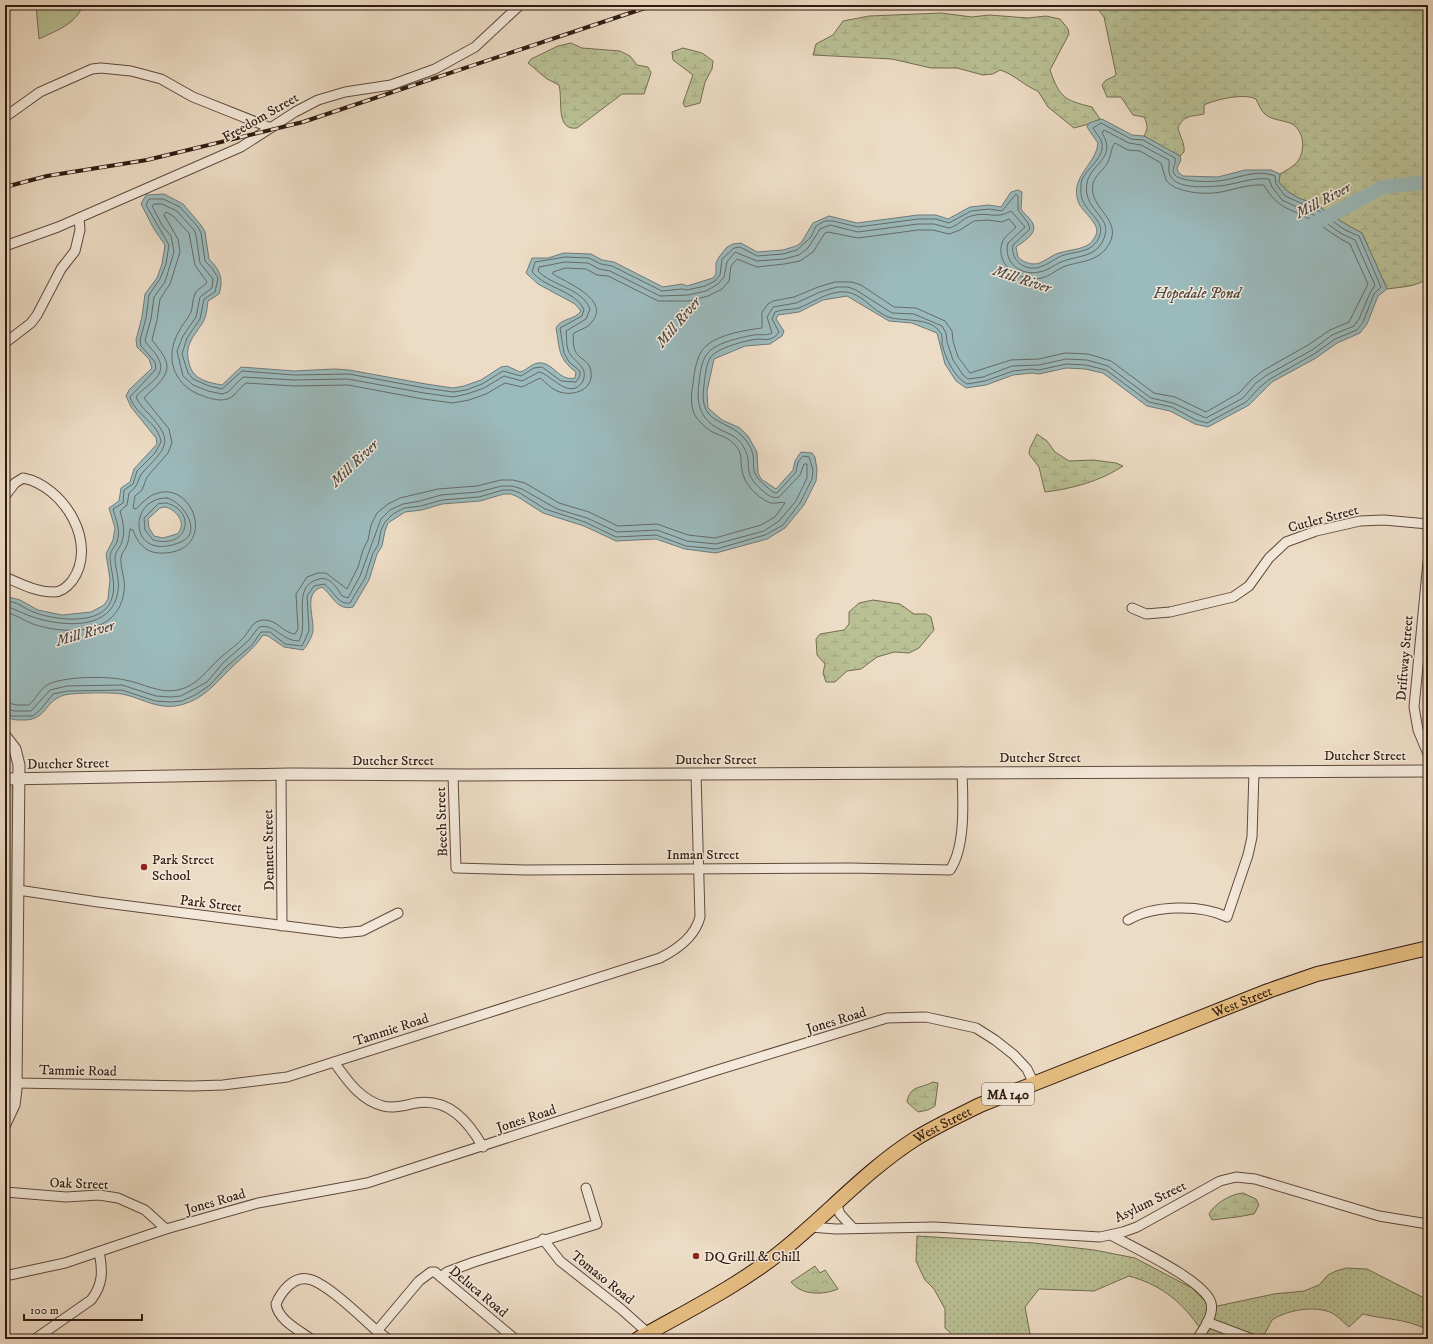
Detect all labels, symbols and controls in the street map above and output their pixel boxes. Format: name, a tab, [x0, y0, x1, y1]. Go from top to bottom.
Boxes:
street label: Freedom Street	[219, 89, 302, 147]
water label: Mill River	[1291, 177, 1356, 223]
water label: Mill River	[989, 261, 1055, 298]
water label: Hopedale Pond	[1152, 284, 1243, 303]
water label: Mill River	[651, 292, 706, 352]
water label: Mill River	[325, 435, 384, 492]
street label: Cutler Street	[1286, 501, 1361, 537]
street label: Driftway Street	[1392, 614, 1418, 702]
water label: Mill River	[53, 616, 118, 651]
street label: Dutcher Street	[1324, 747, 1407, 765]
street label: Dutcher Street	[999, 749, 1082, 767]
street label: Dutcher Street	[675, 751, 758, 769]
street label: Dutcher Street	[352, 752, 435, 770]
street label: Dutcher Street	[27, 754, 110, 774]
street label: Beech Street	[432, 786, 452, 857]
street label: Dennett Street	[259, 808, 279, 891]
street label: Inman Street	[667, 846, 740, 864]
place label: Park Street School	[152, 851, 215, 885]
marker: Park Street School	[139, 862, 149, 872]
street label: Park Street	[179, 891, 243, 917]
street label: West Street	[1209, 982, 1275, 1023]
street label: Jones Road	[802, 1003, 869, 1039]
street label: Tammie Road	[352, 1009, 431, 1051]
street label: Tammie Road	[39, 1061, 117, 1081]
road number: MA 140	[982, 1083, 1034, 1105]
street label: Jones Road	[492, 1101, 559, 1138]
street label: West Street	[910, 1102, 975, 1148]
street label: Oak Street	[49, 1174, 109, 1194]
street label: Asylum Street	[1112, 1177, 1190, 1227]
street label: Jones Road	[181, 1185, 247, 1220]
street label: Tomaso Road	[567, 1247, 638, 1309]
place label: DQ Grill & Chill	[704, 1248, 801, 1266]
marker: DQ Grill & Chill	[691, 1251, 701, 1261]
street label: Deluca Road	[445, 1262, 511, 1322]
scale bar	[24, 1296, 142, 1322]
text: 100 m	[30, 1303, 59, 1318]

